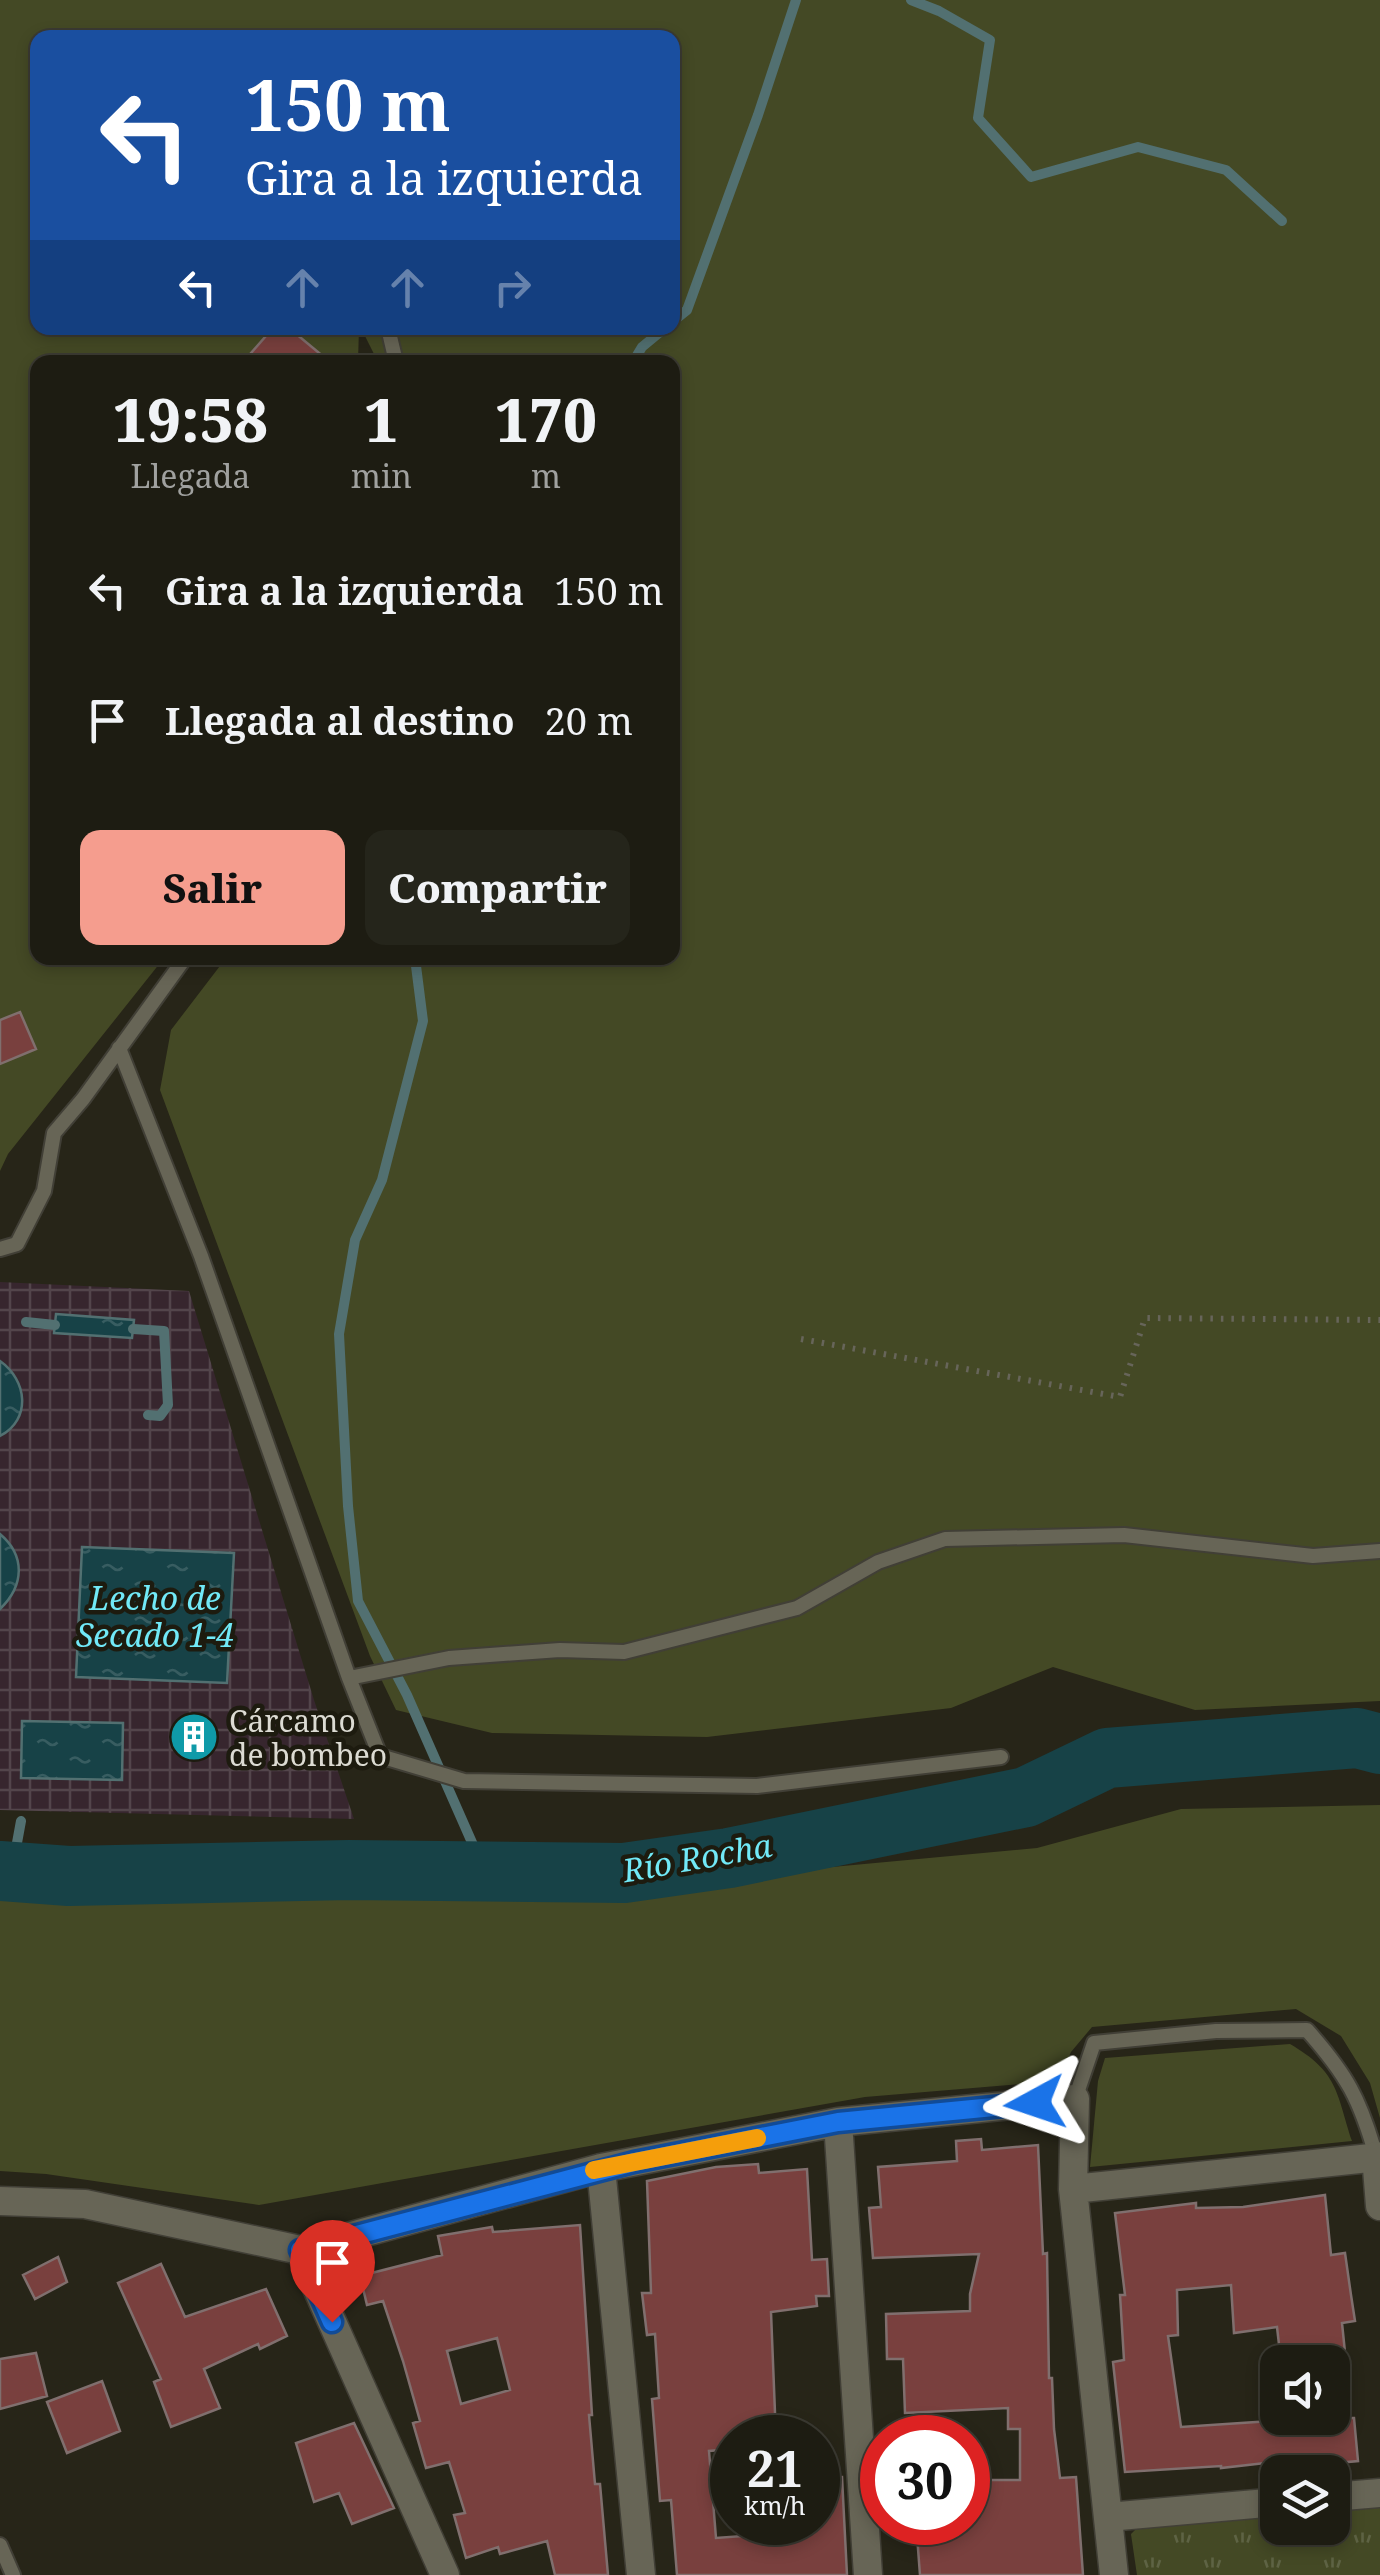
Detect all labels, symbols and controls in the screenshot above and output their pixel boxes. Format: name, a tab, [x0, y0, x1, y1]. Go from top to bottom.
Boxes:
text: 150 m	[245, 56, 451, 152]
icon: left	[80, 70, 210, 200]
text: Gira a la izquierda	[245, 147, 643, 208]
icon: left	[170, 260, 225, 315]
icon: ahead	[275, 260, 330, 315]
icon: ahead	[380, 260, 435, 315]
icon: right	[485, 260, 540, 315]
text: 19:58	[113, 378, 268, 460]
text: 1	[364, 378, 398, 460]
text: 170	[495, 378, 597, 460]
text: Llegada	[130, 454, 250, 497]
text: min	[351, 454, 412, 497]
text: m	[531, 454, 561, 497]
icon: left	[80, 563, 135, 618]
text: Gira a la izquierda	[165, 564, 524, 616]
text: 150 m	[554, 564, 664, 616]
icon: arrive	[80, 693, 135, 748]
text: Llegada al destino	[165, 694, 515, 746]
text: 20 m	[545, 694, 633, 746]
button: Salir	[80, 830, 345, 945]
button: Compartir	[365, 830, 630, 945]
water label: Lecho de Secado 1-4	[76, 1576, 234, 1656]
place label: Cárcamo de bombeo	[229, 1700, 387, 1775]
building icon: Cárcamo de bombeo	[168, 1711, 220, 1763]
water label: Río Rocha	[618, 1823, 775, 1891]
position arrow	[983, 2051, 1087, 2155]
pin	[290, 2220, 375, 2323]
icon: arrive	[305, 2235, 360, 2290]
map controls	[1260, 2345, 1350, 2545]
button: sound	[1260, 2345, 1350, 2435]
speed limit sign: 30	[860, 2415, 990, 2545]
text: 21	[747, 2434, 803, 2502]
button: layers	[1260, 2455, 1350, 2545]
text: km/h	[744, 2488, 806, 2522]

